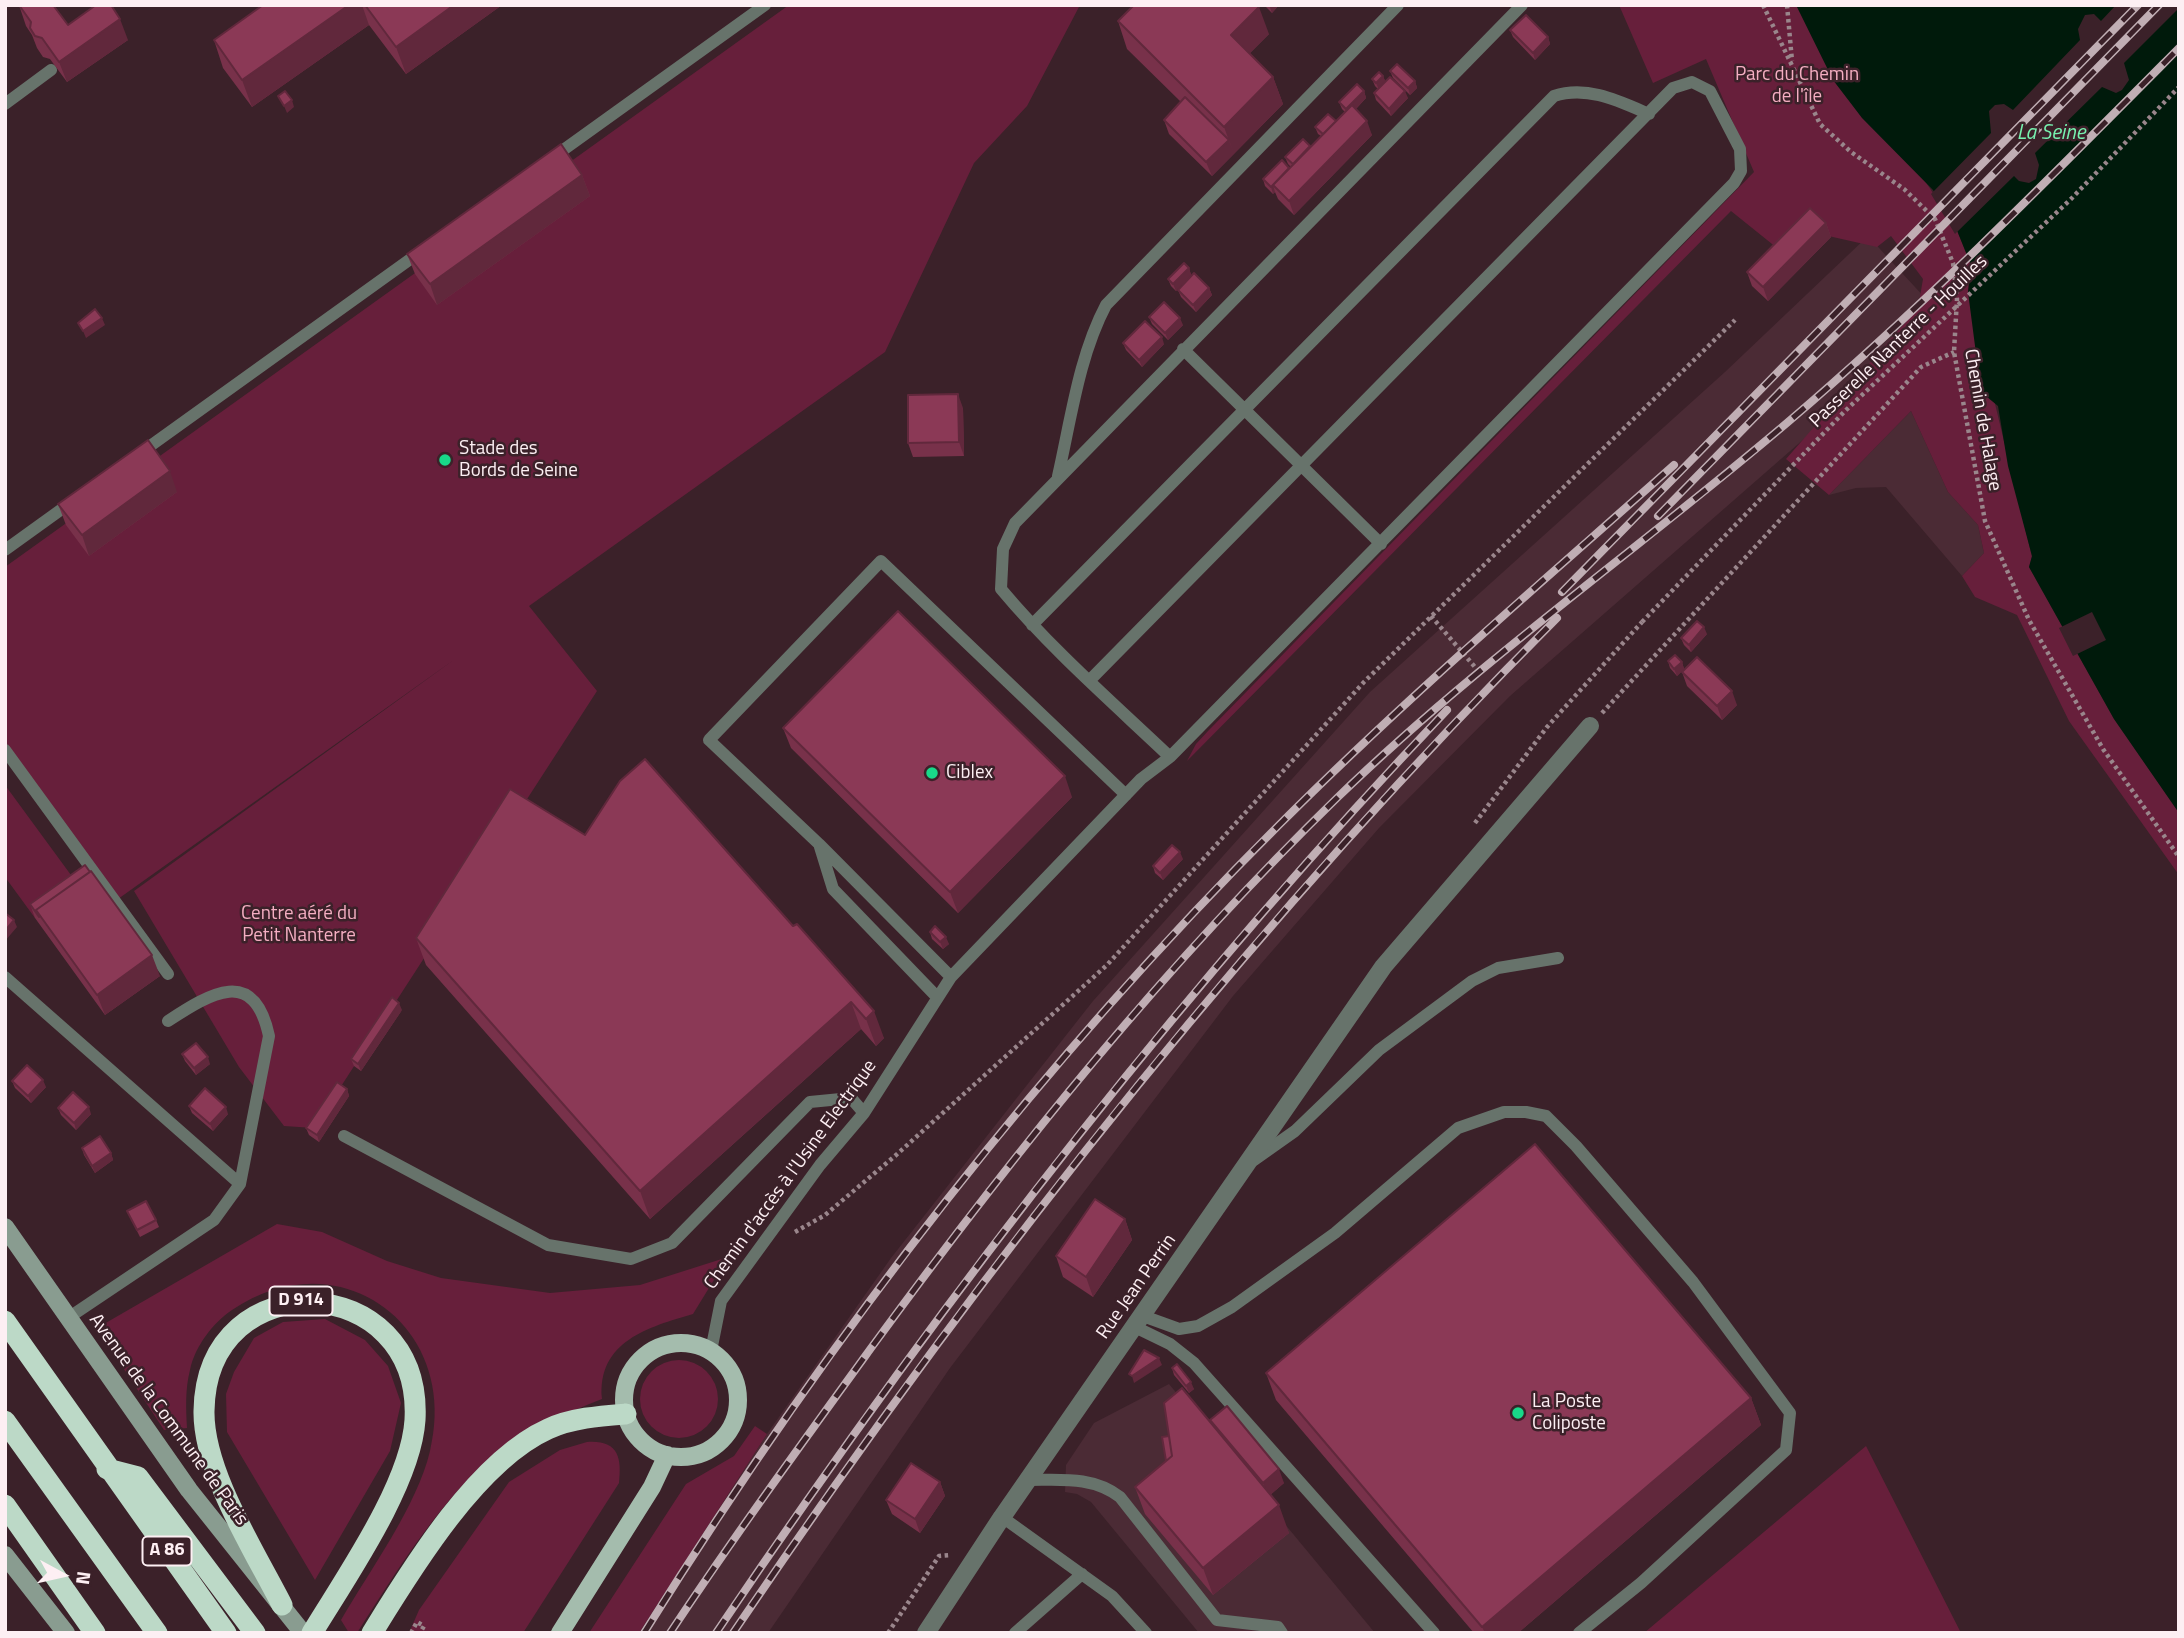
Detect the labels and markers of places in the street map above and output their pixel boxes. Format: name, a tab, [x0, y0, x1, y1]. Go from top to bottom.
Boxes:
place label: Stade des Bords de Seine	[459, 438, 578, 482]
marker: Stade des Bords de Seine	[437, 452, 453, 468]
place label: Ciblex	[946, 762, 993, 784]
marker: Ciblex	[924, 765, 940, 781]
place label: La Poste Coliposte	[1532, 1391, 1606, 1435]
marker: La Poste Coliposte	[1510, 1405, 1526, 1421]

